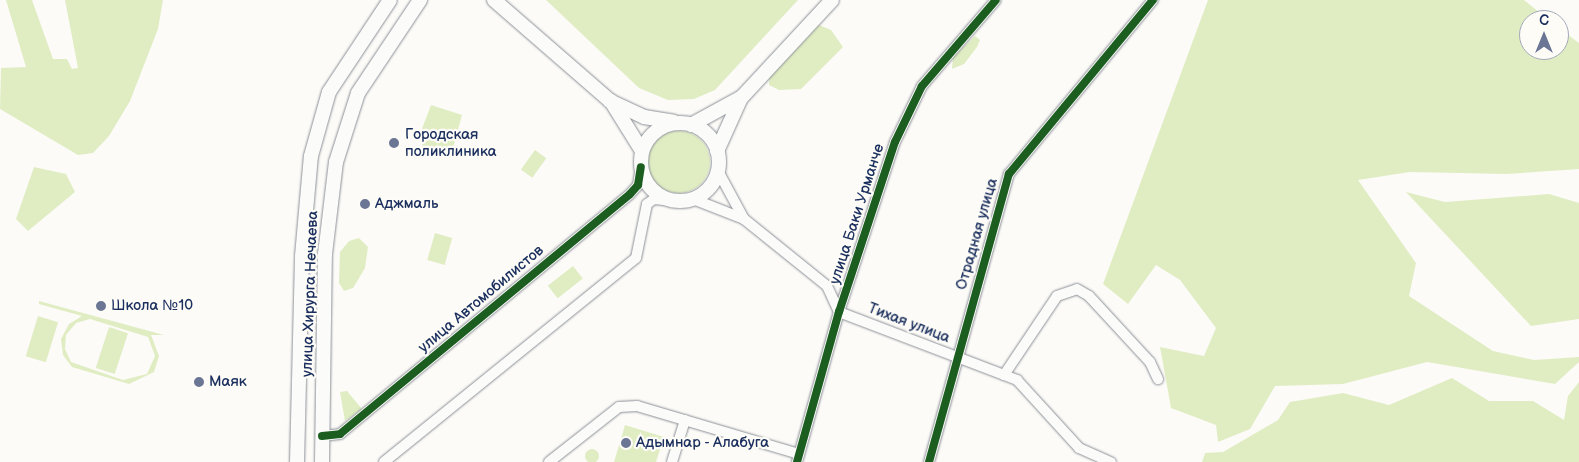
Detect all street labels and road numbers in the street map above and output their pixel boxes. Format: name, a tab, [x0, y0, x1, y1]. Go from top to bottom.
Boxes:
street label: улица Баки Урманче	[826, 141, 888, 287]
street label: Отрадная улица	[952, 176, 1002, 292]
street label: улица Хирурга Нечаева	[298, 211, 322, 377]
street label: улица Автомобилистов	[415, 241, 547, 357]
street label: Тихая улица	[865, 299, 953, 347]

